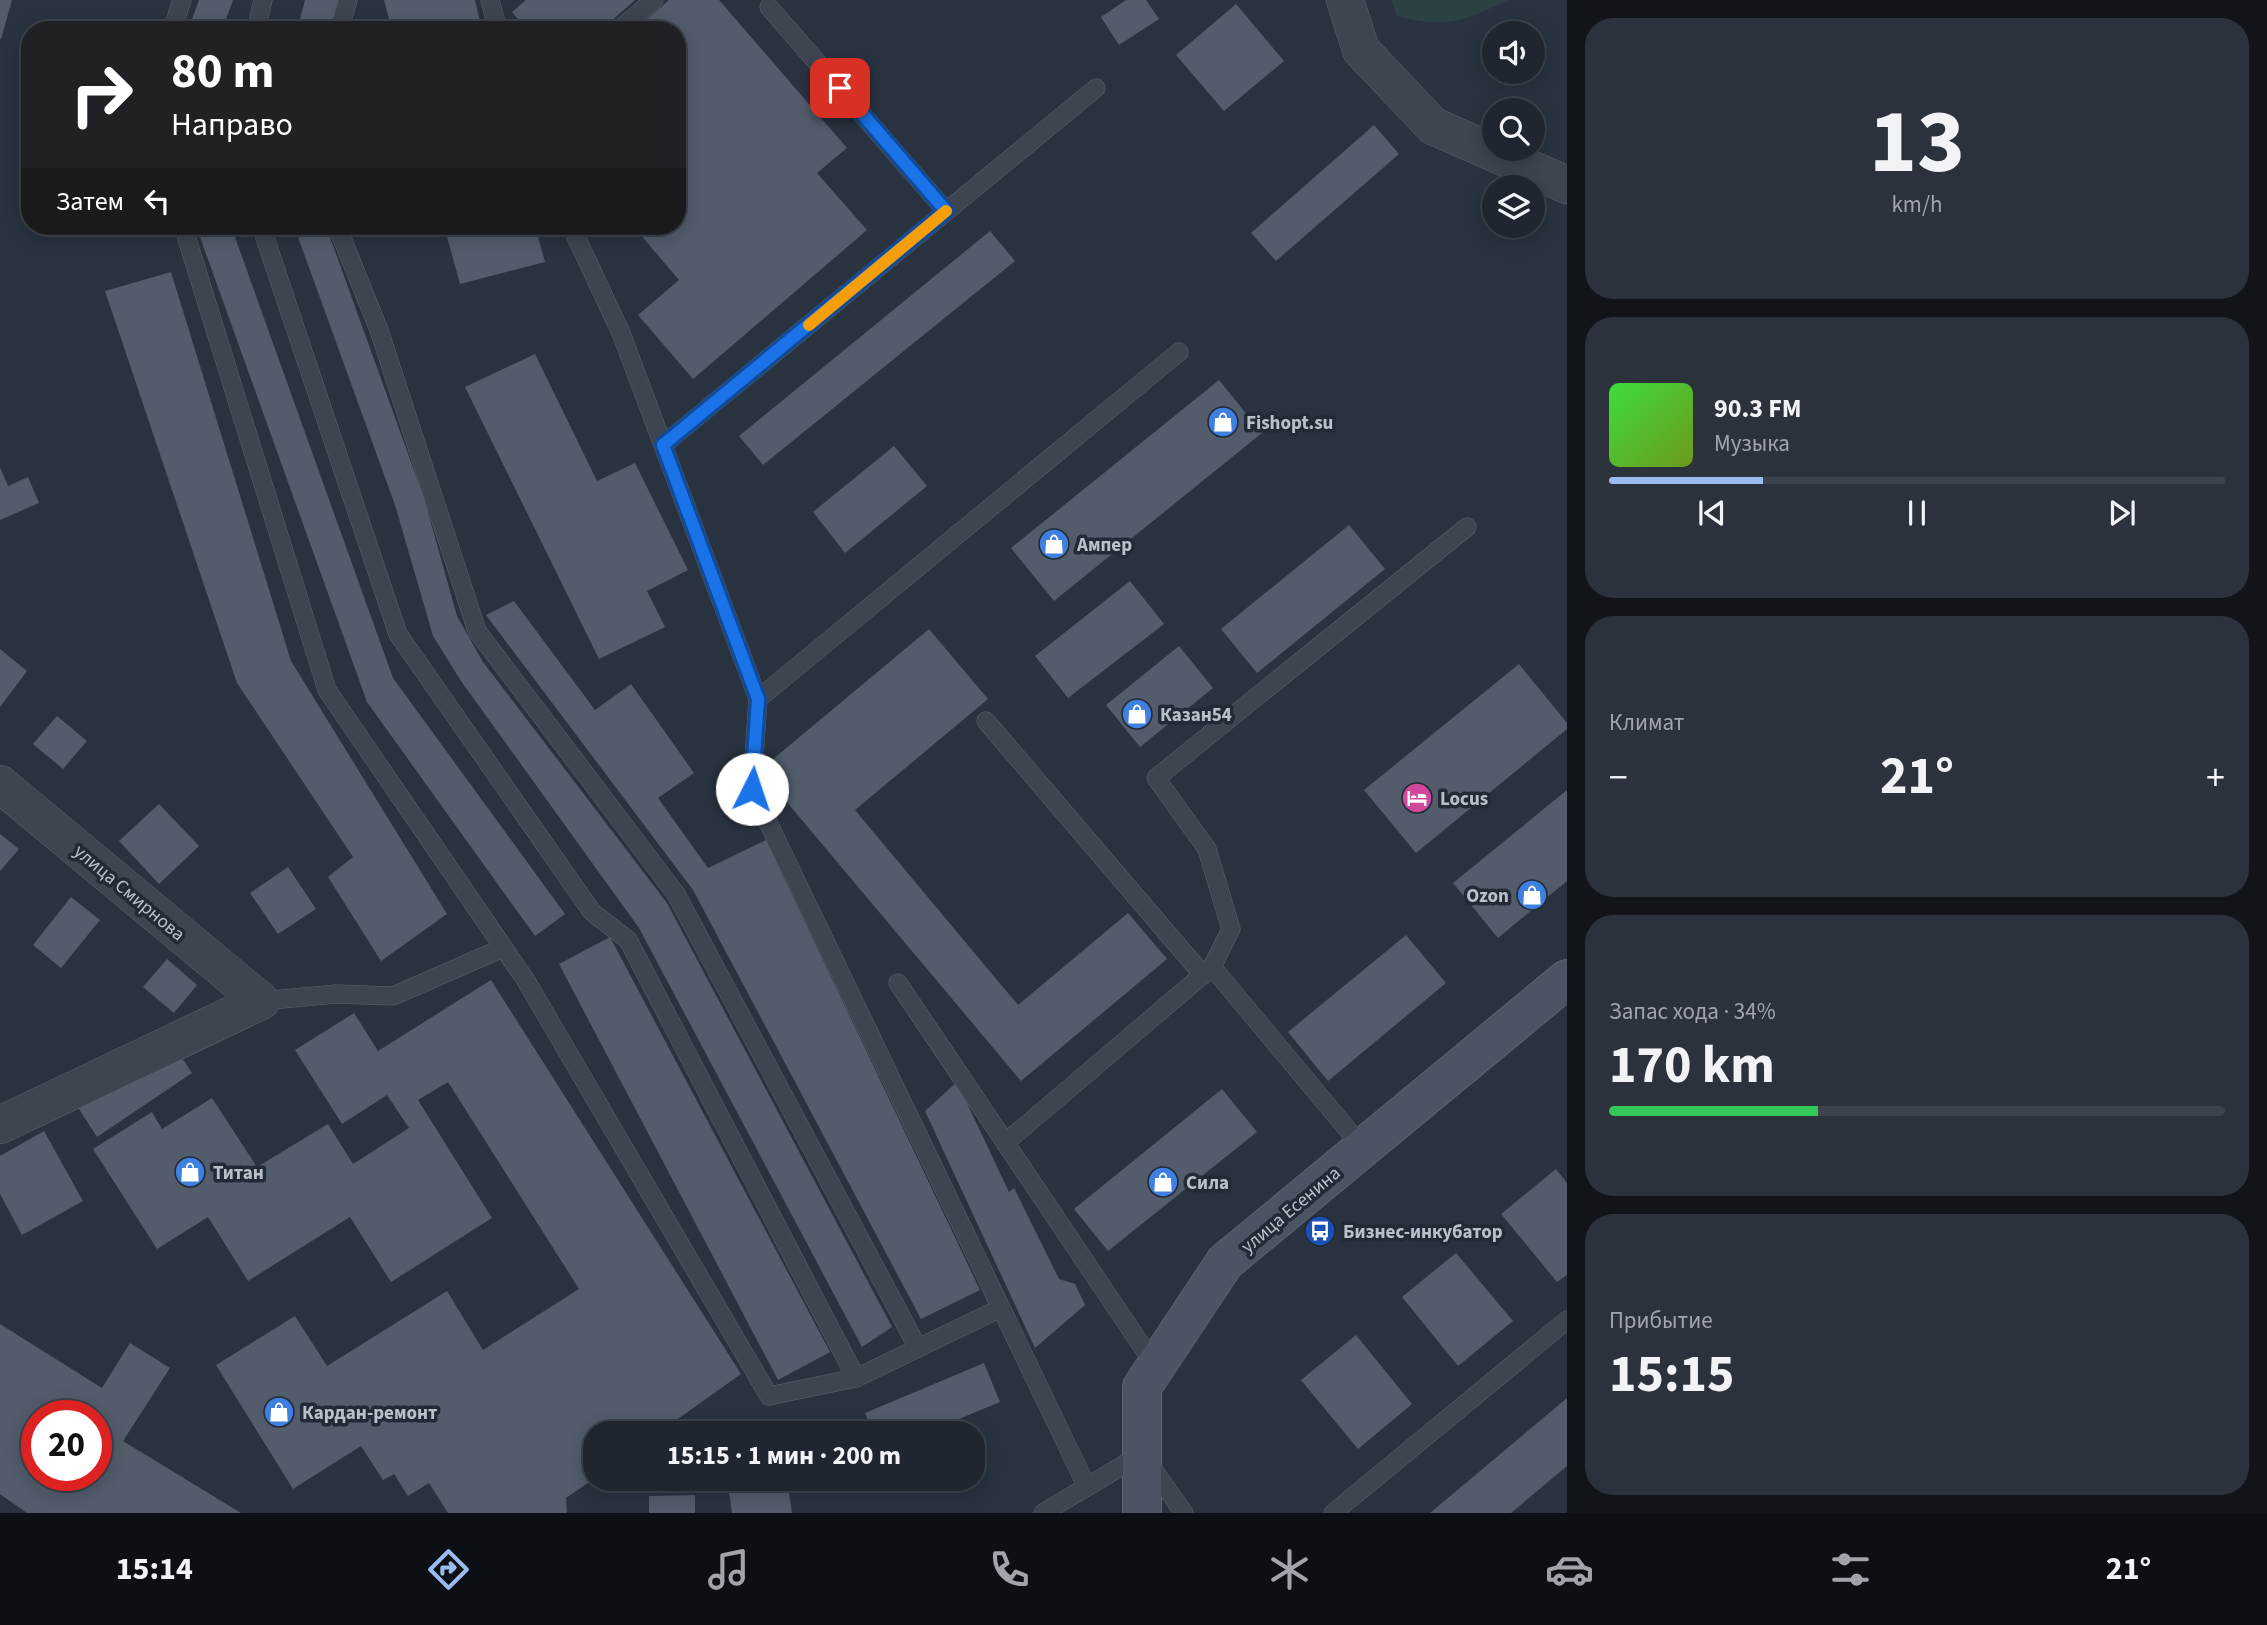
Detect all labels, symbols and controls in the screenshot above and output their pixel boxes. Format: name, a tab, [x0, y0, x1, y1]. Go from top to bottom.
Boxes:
map controls	[1482, 21, 1545, 238]
button: sound	[1482, 21, 1545, 84]
text: 80 m	[171, 37, 275, 107]
icon: right	[56, 49, 147, 140]
pin	[810, 58, 870, 118]
icon: arrive	[821, 69, 859, 107]
text: 13	[1869, 78, 1965, 207]
button: search	[1482, 98, 1545, 161]
text: Направо	[171, 102, 293, 148]
button: layers	[1482, 175, 1545, 238]
icon: left	[138, 182, 176, 220]
text: Затем	[56, 183, 124, 220]
text: km/h	[1891, 188, 1943, 221]
text: 90.3 FM	[1714, 390, 1802, 427]
shop icon: Fishopt.su	[1206, 405, 1240, 439]
place label: Fishopt.su	[1246, 410, 1333, 437]
text: Музыка	[1714, 427, 1790, 460]
icon: previous	[1693, 494, 1731, 532]
icon: pause	[1898, 494, 1936, 532]
icon: next	[2103, 494, 2141, 532]
shop icon: Ампер	[1037, 527, 1071, 561]
place label: Ампер	[1076, 532, 1132, 559]
shop icon: Казан54	[1120, 697, 1154, 731]
place label: Казан54	[1160, 702, 1232, 729]
text: Климат	[1609, 706, 1684, 739]
text: 21°	[1880, 740, 1954, 814]
text: −	[1609, 751, 1628, 805]
text: +	[2206, 751, 2225, 805]
position arrow	[715, 752, 789, 826]
hotel icon: Locus	[1400, 781, 1434, 815]
place label: Locus	[1440, 786, 1488, 813]
street label: улица Смирнова	[68, 838, 191, 948]
shop icon: Ozon	[1515, 878, 1549, 912]
place label: Ozon	[1466, 883, 1509, 910]
text: Запас хода · 34%	[1609, 995, 1776, 1028]
text: 170 km	[1609, 1029, 1775, 1103]
shop icon: Титан	[173, 1155, 207, 1189]
place label: Титан	[213, 1160, 264, 1187]
street label: улица Есенина	[1235, 1160, 1347, 1260]
shop icon: Сила	[1146, 1165, 1180, 1199]
place label: Сила	[1186, 1170, 1229, 1197]
bus stop icon: Бизнес-инкубатор	[1303, 1214, 1337, 1248]
place label: Бизнес-инкубатор	[1343, 1219, 1503, 1246]
text: Прибытие	[1609, 1304, 1713, 1337]
text: 15:15	[1609, 1338, 1734, 1412]
shop icon: Кардан-ремонт	[262, 1395, 296, 1429]
speed limit sign: 20	[21, 1400, 112, 1491]
place label: Кардан-ремонт	[302, 1400, 437, 1427]
text: 15:15 · 1 мин · 200 m	[667, 1437, 901, 1474]
icon: directions	[424, 1545, 473, 1594]
icon: music	[704, 1545, 753, 1594]
icon: phone	[985, 1545, 1034, 1594]
icon: climate	[1265, 1545, 1314, 1594]
icon: car	[1545, 1545, 1594, 1594]
icon: filters	[1826, 1545, 1875, 1594]
text: 15:14	[116, 1546, 193, 1592]
text: 21°	[2106, 1546, 2151, 1592]

